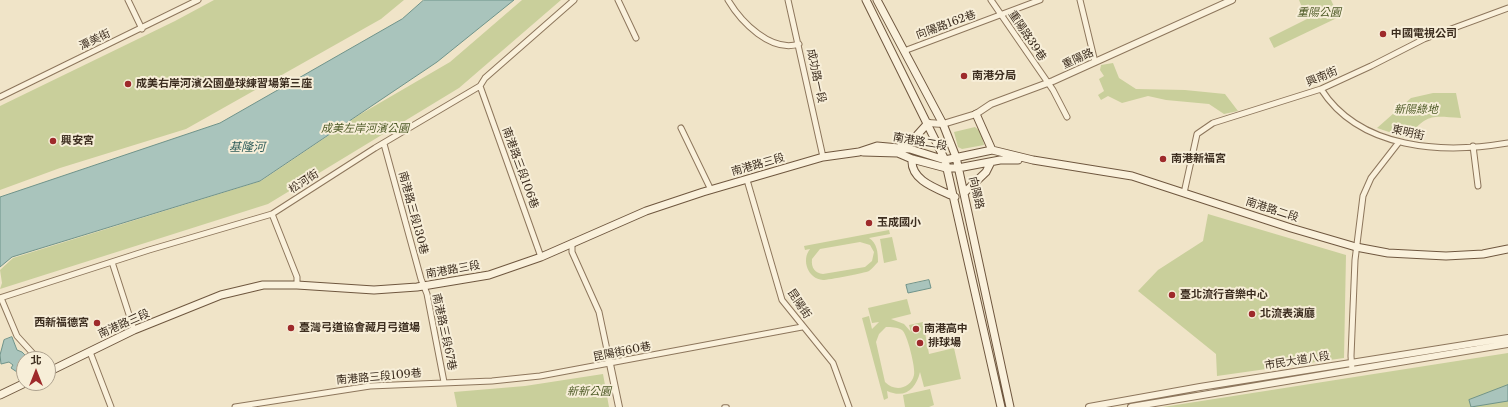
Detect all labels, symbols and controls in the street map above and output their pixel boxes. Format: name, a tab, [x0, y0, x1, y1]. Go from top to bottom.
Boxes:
park label: 重陽公園	[1297, 6, 1341, 20]
street label: 向陽路162巷	[914, 8, 978, 42]
street label: 重陽路39巷	[1005, 8, 1049, 64]
street label: 潭美街	[77, 27, 113, 53]
place label: 中國電視公司	[1391, 27, 1457, 41]
marker: 中國電視公司	[1378, 29, 1388, 39]
street label: 重陽路	[1060, 46, 1096, 72]
street label: 成功路一段	[804, 48, 828, 104]
street label: 興南街	[1304, 64, 1340, 90]
place label: 南港分局	[972, 69, 1016, 83]
marker: 南港分局	[959, 71, 969, 81]
place label: 成美右岸河濱公園壘球練習場第三座	[136, 77, 312, 91]
marker: 成美右岸河濱公園壘球練習場第三座	[123, 79, 133, 89]
park label: 新陽綠地	[1394, 103, 1438, 117]
park label: 成美左岸河濱公園	[321, 122, 409, 136]
street label: 東明街	[1390, 123, 1426, 143]
street label: 南港路三段106巷	[499, 125, 541, 211]
street label: 南港路二段	[892, 131, 948, 153]
place label: 興安宮	[61, 134, 94, 148]
marker: 興安宮	[48, 136, 58, 146]
water label: 基隆河	[229, 141, 265, 155]
street label: 南港路三段	[730, 151, 786, 179]
place label: 南港新福宮	[1171, 152, 1226, 166]
marker: 南港新福宮	[1158, 154, 1168, 164]
street label: 松河街	[287, 167, 321, 197]
street label: 南港路三段130巷	[396, 170, 430, 256]
street label: 向陽路	[966, 175, 986, 211]
street label: 南港路二段	[1244, 195, 1300, 225]
place label: 玉成國小	[877, 216, 921, 230]
marker: 玉成國小	[864, 218, 874, 228]
street label: 南港路三段	[425, 259, 481, 281]
street label: 昆陽街	[784, 287, 814, 321]
place label: 臺北流行音樂中心	[1180, 288, 1268, 302]
marker: 臺北流行音樂中心	[1167, 290, 1177, 300]
street label: 南港路三段67巷	[429, 292, 459, 372]
street label: 南港路三段	[96, 307, 152, 341]
place label: 北流表演廳	[1260, 307, 1315, 321]
marker: 北流表演廳	[1247, 309, 1257, 319]
place label: 西新福德宮	[34, 316, 89, 330]
marker: 西新福德宮	[92, 318, 102, 328]
place label: 臺灣弓道協會藏月弓道場	[299, 321, 420, 335]
place label: 南港高中	[924, 322, 968, 336]
marker: 臺灣弓道協會藏月弓道場	[286, 323, 296, 333]
marker: 南港高中	[911, 324, 921, 334]
place label: 排球場	[928, 336, 961, 350]
marker: 排球場	[915, 338, 925, 348]
street label: 昆陽街60巷	[592, 340, 652, 364]
street label: 市民大道八段	[1263, 349, 1331, 373]
north arrow	[16, 351, 56, 391]
text: 北	[31, 353, 42, 367]
street label: 南港路三段109巷	[336, 367, 422, 387]
park label: 新新公園	[567, 385, 611, 399]

